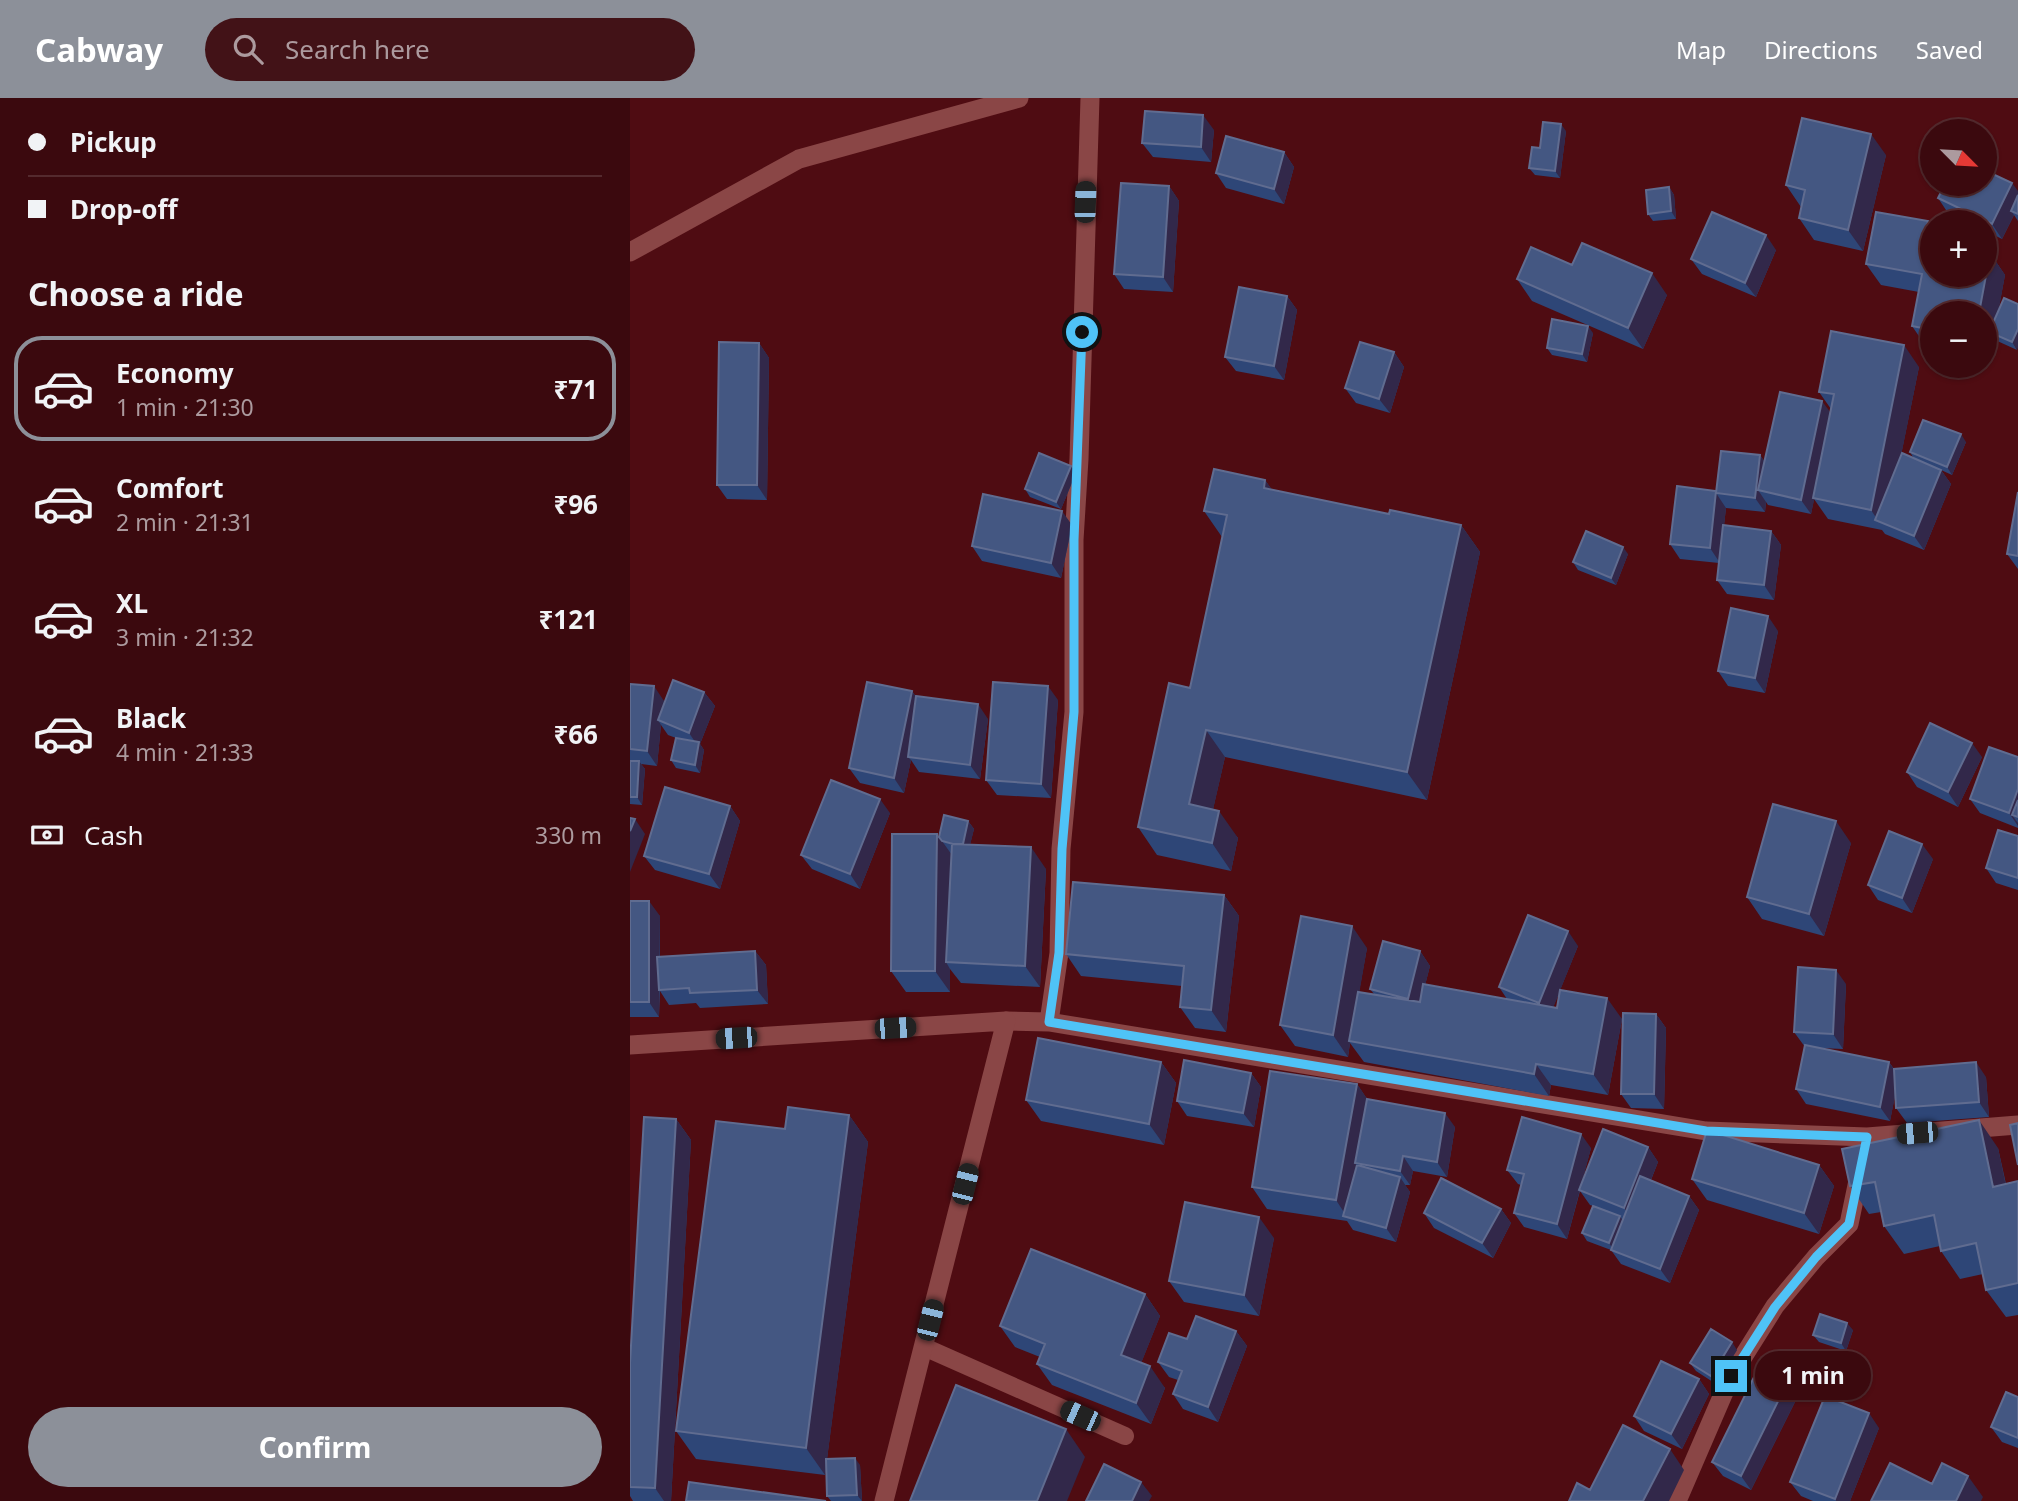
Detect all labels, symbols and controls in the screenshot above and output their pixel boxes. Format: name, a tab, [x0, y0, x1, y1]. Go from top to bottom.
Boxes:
search box	[205, 18, 695, 81]
text: Cabway	[35, 27, 163, 72]
icon: search	[229, 30, 267, 68]
text: Search here	[285, 31, 430, 67]
text: Map	[1676, 33, 1726, 66]
text: Directions	[1764, 33, 1878, 66]
text: Saved	[1916, 33, 1983, 66]
north arrow	[1920, 119, 1997, 196]
map controls	[1920, 119, 1997, 378]
text: Pickup	[70, 124, 157, 160]
car	[1074, 181, 1097, 223]
text: Drop-off	[70, 191, 177, 227]
button: +	[1920, 210, 1997, 287]
text: Choose a ride	[28, 272, 244, 315]
button: −	[1920, 301, 1997, 378]
route start	[1066, 316, 1098, 348]
text: Economy	[116, 355, 234, 391]
icon: car	[32, 357, 95, 420]
text: ₹71	[553, 371, 598, 407]
text: 1 min · 21:30	[116, 391, 254, 423]
text: Comfort	[116, 470, 224, 506]
icon: car	[32, 472, 95, 535]
text: ₹96	[553, 486, 598, 522]
text: 2 min · 21:31	[116, 506, 254, 538]
text: XL	[116, 585, 148, 621]
icon: car	[32, 587, 95, 650]
text: ₹121	[539, 601, 598, 637]
text: 3 min · 21:32	[116, 621, 254, 653]
text: Black	[116, 700, 186, 736]
icon: car	[32, 702, 95, 765]
text: ₹66	[553, 716, 598, 752]
text: 4 min · 21:33	[116, 736, 254, 768]
icon: cash	[28, 816, 66, 854]
text: Cash	[84, 817, 144, 853]
text: 330 m	[535, 819, 602, 851]
car	[874, 1016, 917, 1040]
car	[715, 1026, 758, 1050]
car	[1896, 1121, 1939, 1145]
car	[950, 1161, 981, 1207]
car	[915, 1297, 946, 1343]
callout: 1 min	[1756, 1352, 1871, 1400]
text: 1 min	[1781, 1359, 1845, 1391]
route end	[1715, 1360, 1747, 1392]
car	[1057, 1398, 1104, 1434]
button: Confirm	[28, 1407, 602, 1487]

